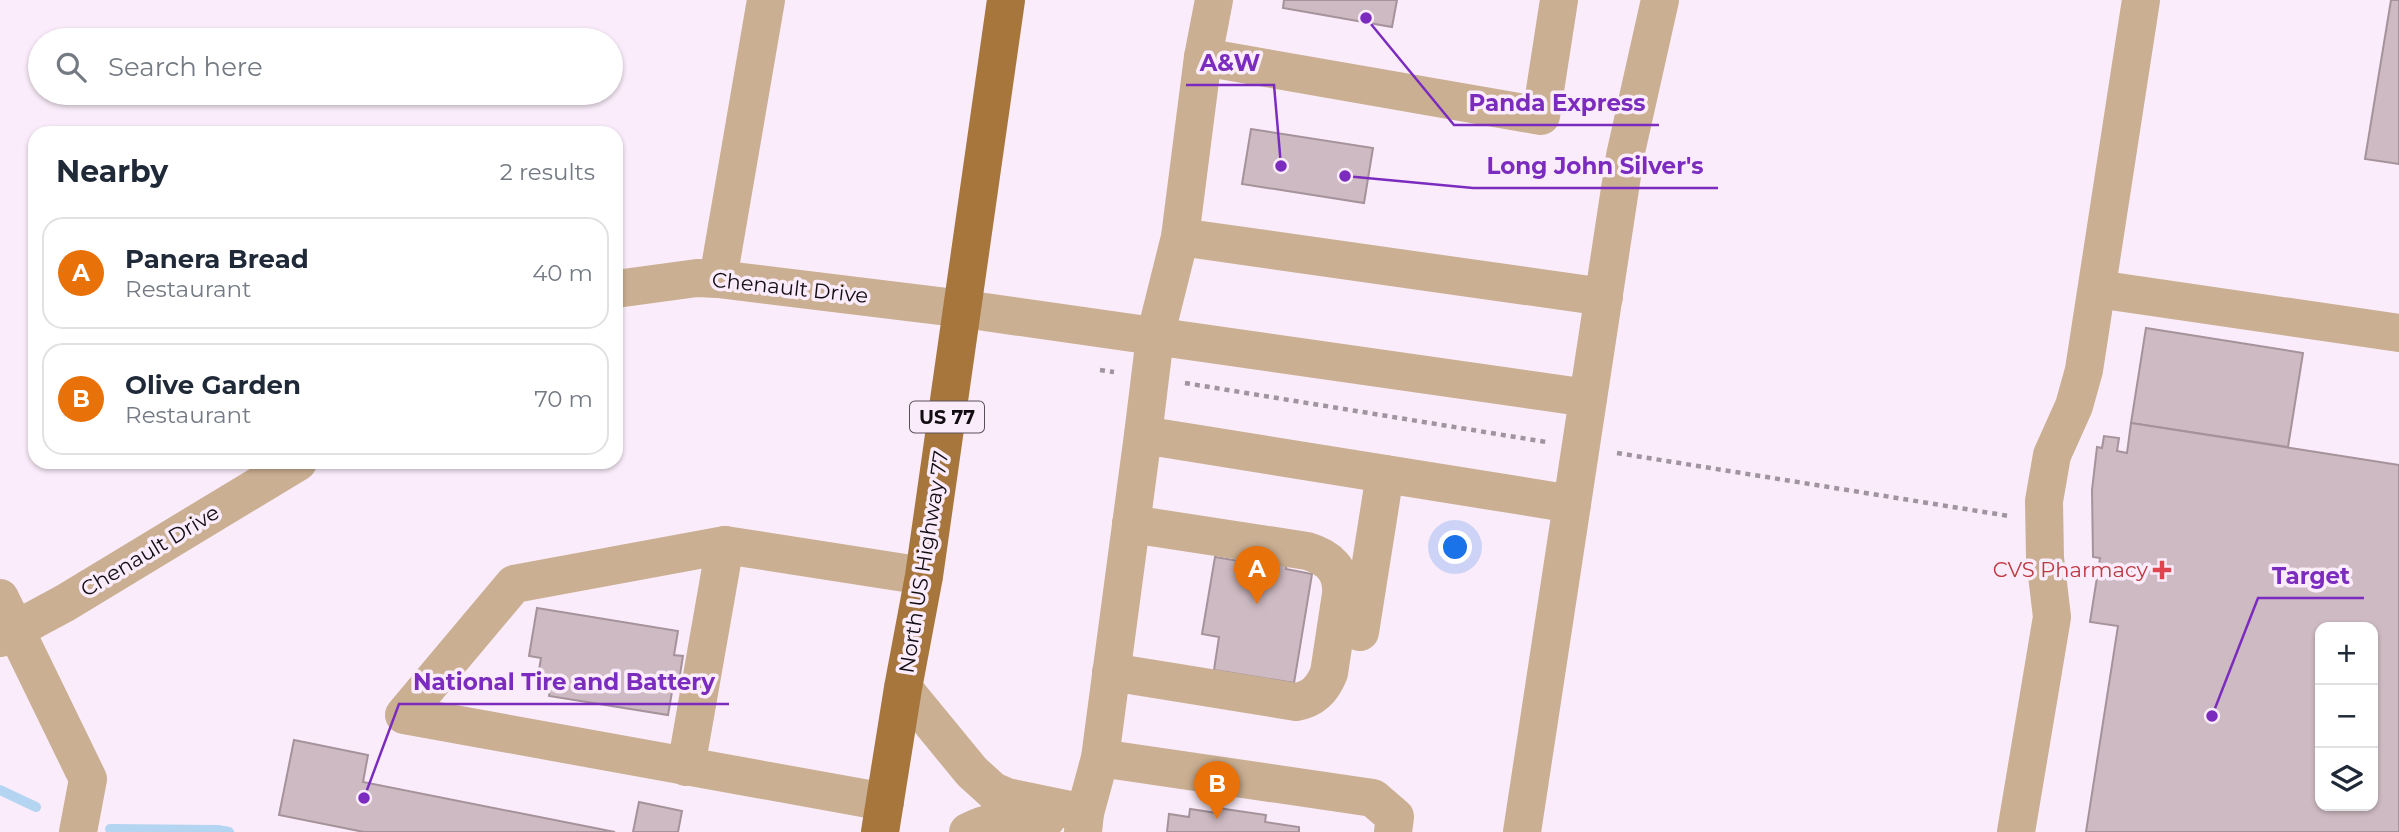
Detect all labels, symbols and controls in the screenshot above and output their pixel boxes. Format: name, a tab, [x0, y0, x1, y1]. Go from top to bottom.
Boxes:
search box	[28, 28, 623, 105]
callout: A&W	[1186, 41, 1274, 85]
icon: search	[52, 48, 90, 86]
text: A&W	[1199, 49, 1261, 77]
text: Search here	[108, 51, 263, 83]
callout: Panda Express	[1454, 81, 1659, 125]
text: Panda Express	[1469, 89, 1645, 117]
callout: Long John Silver's	[1473, 144, 1718, 188]
text: Long John Silver's	[1486, 152, 1704, 180]
text: Nearby	[56, 153, 168, 190]
text: 2 results	[500, 158, 595, 186]
text: Panera Bread	[125, 243, 309, 275]
text: A	[72, 259, 90, 287]
text: 40 m	[532, 259, 593, 287]
street label: Chenault Drive	[711, 267, 869, 308]
text: Restaurant	[125, 275, 251, 303]
text: Olive Garden	[125, 369, 301, 401]
text: B	[72, 385, 90, 413]
text: 70 m	[534, 385, 593, 413]
text: Restaurant	[125, 401, 251, 429]
road number: US 77	[910, 402, 984, 432]
street label: North US Highway 77	[894, 449, 953, 675]
street label: Chenault Drive	[76, 499, 223, 602]
your location	[1438, 530, 1472, 564]
pin: A	[1234, 546, 1280, 604]
callout: Target	[2258, 554, 2364, 598]
place label: CVS Pharmacy	[1993, 557, 2149, 582]
marker: CVS Pharmacy	[2154, 562, 2170, 578]
text: Target	[2272, 562, 2350, 590]
map controls	[2315, 622, 2378, 811]
button: +	[2315, 622, 2378, 685]
callout: National Tire and Battery	[399, 660, 729, 704]
text: National Tire and Battery	[413, 668, 715, 696]
button: −	[2315, 685, 2378, 748]
button: layers	[2315, 748, 2378, 811]
pin: B	[1194, 761, 1240, 819]

